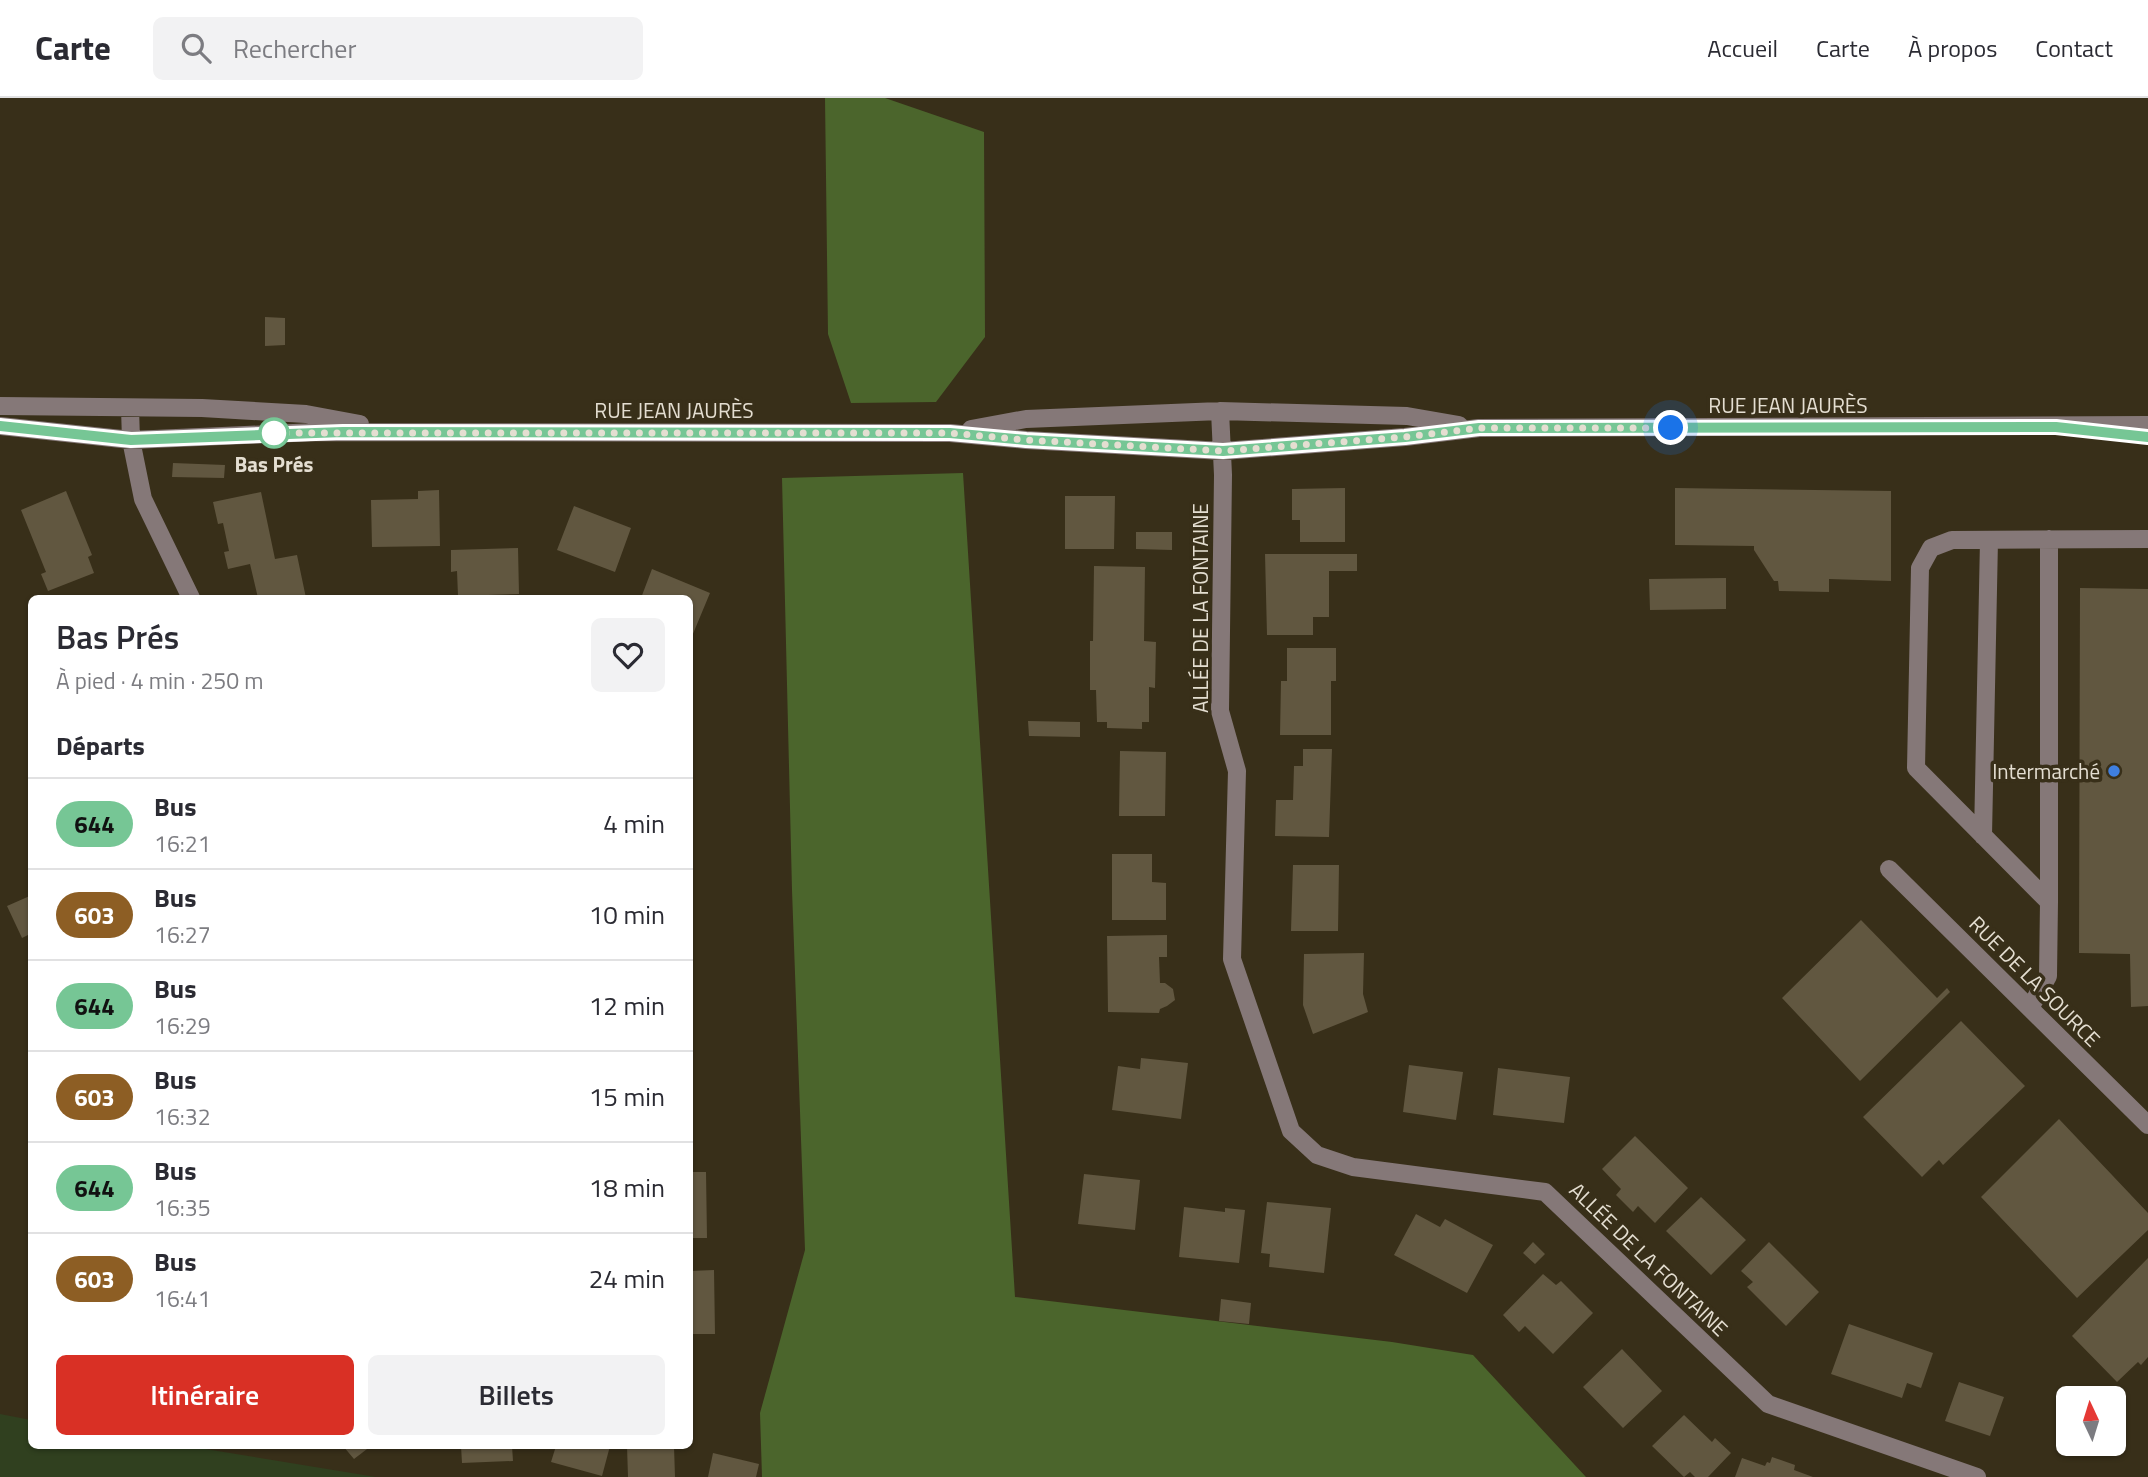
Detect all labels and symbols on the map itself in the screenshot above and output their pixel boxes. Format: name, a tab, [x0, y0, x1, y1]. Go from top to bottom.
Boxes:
street label: RUE JEAN JAURÈS	[1708, 389, 1868, 421]
street label: RUE JEAN JAURÈS	[594, 394, 754, 426]
your location	[1653, 410, 1688, 445]
marker: Bas Prés	[259, 418, 289, 448]
place label: Bas Prés	[235, 448, 314, 480]
street label: ALLÉE DE LA FONTAINE	[1184, 503, 1216, 713]
place label: Intermarché	[1992, 755, 2100, 787]
marker: Intermarché	[2106, 763, 2122, 779]
street label: RUE DE LA SOURCE	[1962, 908, 2108, 1054]
street label: ALLÉE DE LA FONTAINE	[1562, 1175, 1736, 1343]
north arrow	[2056, 1386, 2126, 1456]

